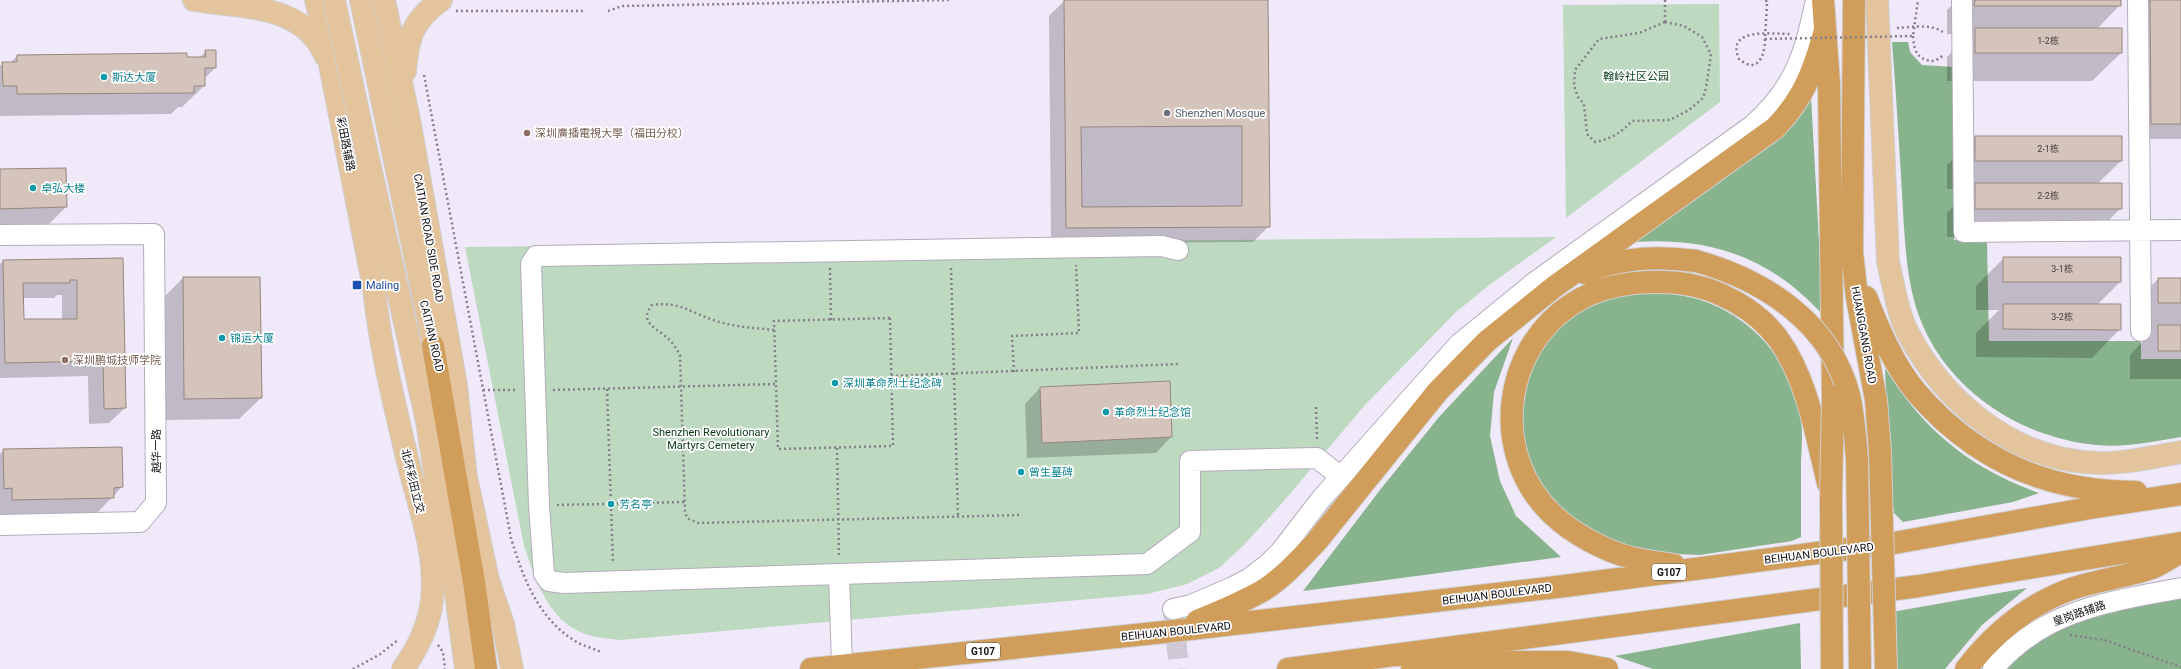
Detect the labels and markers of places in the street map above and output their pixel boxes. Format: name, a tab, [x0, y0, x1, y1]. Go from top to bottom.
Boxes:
place label: 斯达大厦	[112, 71, 156, 84]
marker: 斯达大厦	[99, 72, 109, 82]
place label: Shenzhen Mosque	[1175, 107, 1266, 120]
marker: Shenzhen Mosque	[1162, 108, 1172, 118]
place label: 深圳廣播電視大學（福田分校）	[535, 127, 689, 140]
marker: 深圳廣播電視大學（福田分校）	[522, 128, 532, 138]
place label: 卓弘大楼	[41, 182, 85, 195]
marker: 卓弘大楼	[28, 183, 38, 193]
marker: Maling	[351, 279, 363, 291]
place label: Maling	[366, 279, 399, 292]
place label: 锦运大厦	[230, 332, 274, 345]
marker: 锦运大厦	[217, 333, 227, 343]
place label: 深圳鹏城技师学院	[73, 354, 161, 367]
marker: 深圳鹏城技师学院	[60, 355, 70, 365]
place label: 深圳革命烈士纪念碑	[843, 377, 942, 390]
marker: 深圳革命烈士纪念碑	[830, 378, 840, 388]
place label: 革命烈士纪念馆	[1114, 406, 1191, 419]
marker: 革命烈士纪念馆	[1101, 407, 1111, 417]
place label: 曾生墓碑	[1029, 466, 1073, 479]
marker: 曾生墓碑	[1016, 467, 1026, 477]
place label: 芳名亭	[619, 498, 652, 511]
marker: 芳名亭	[606, 499, 616, 509]

